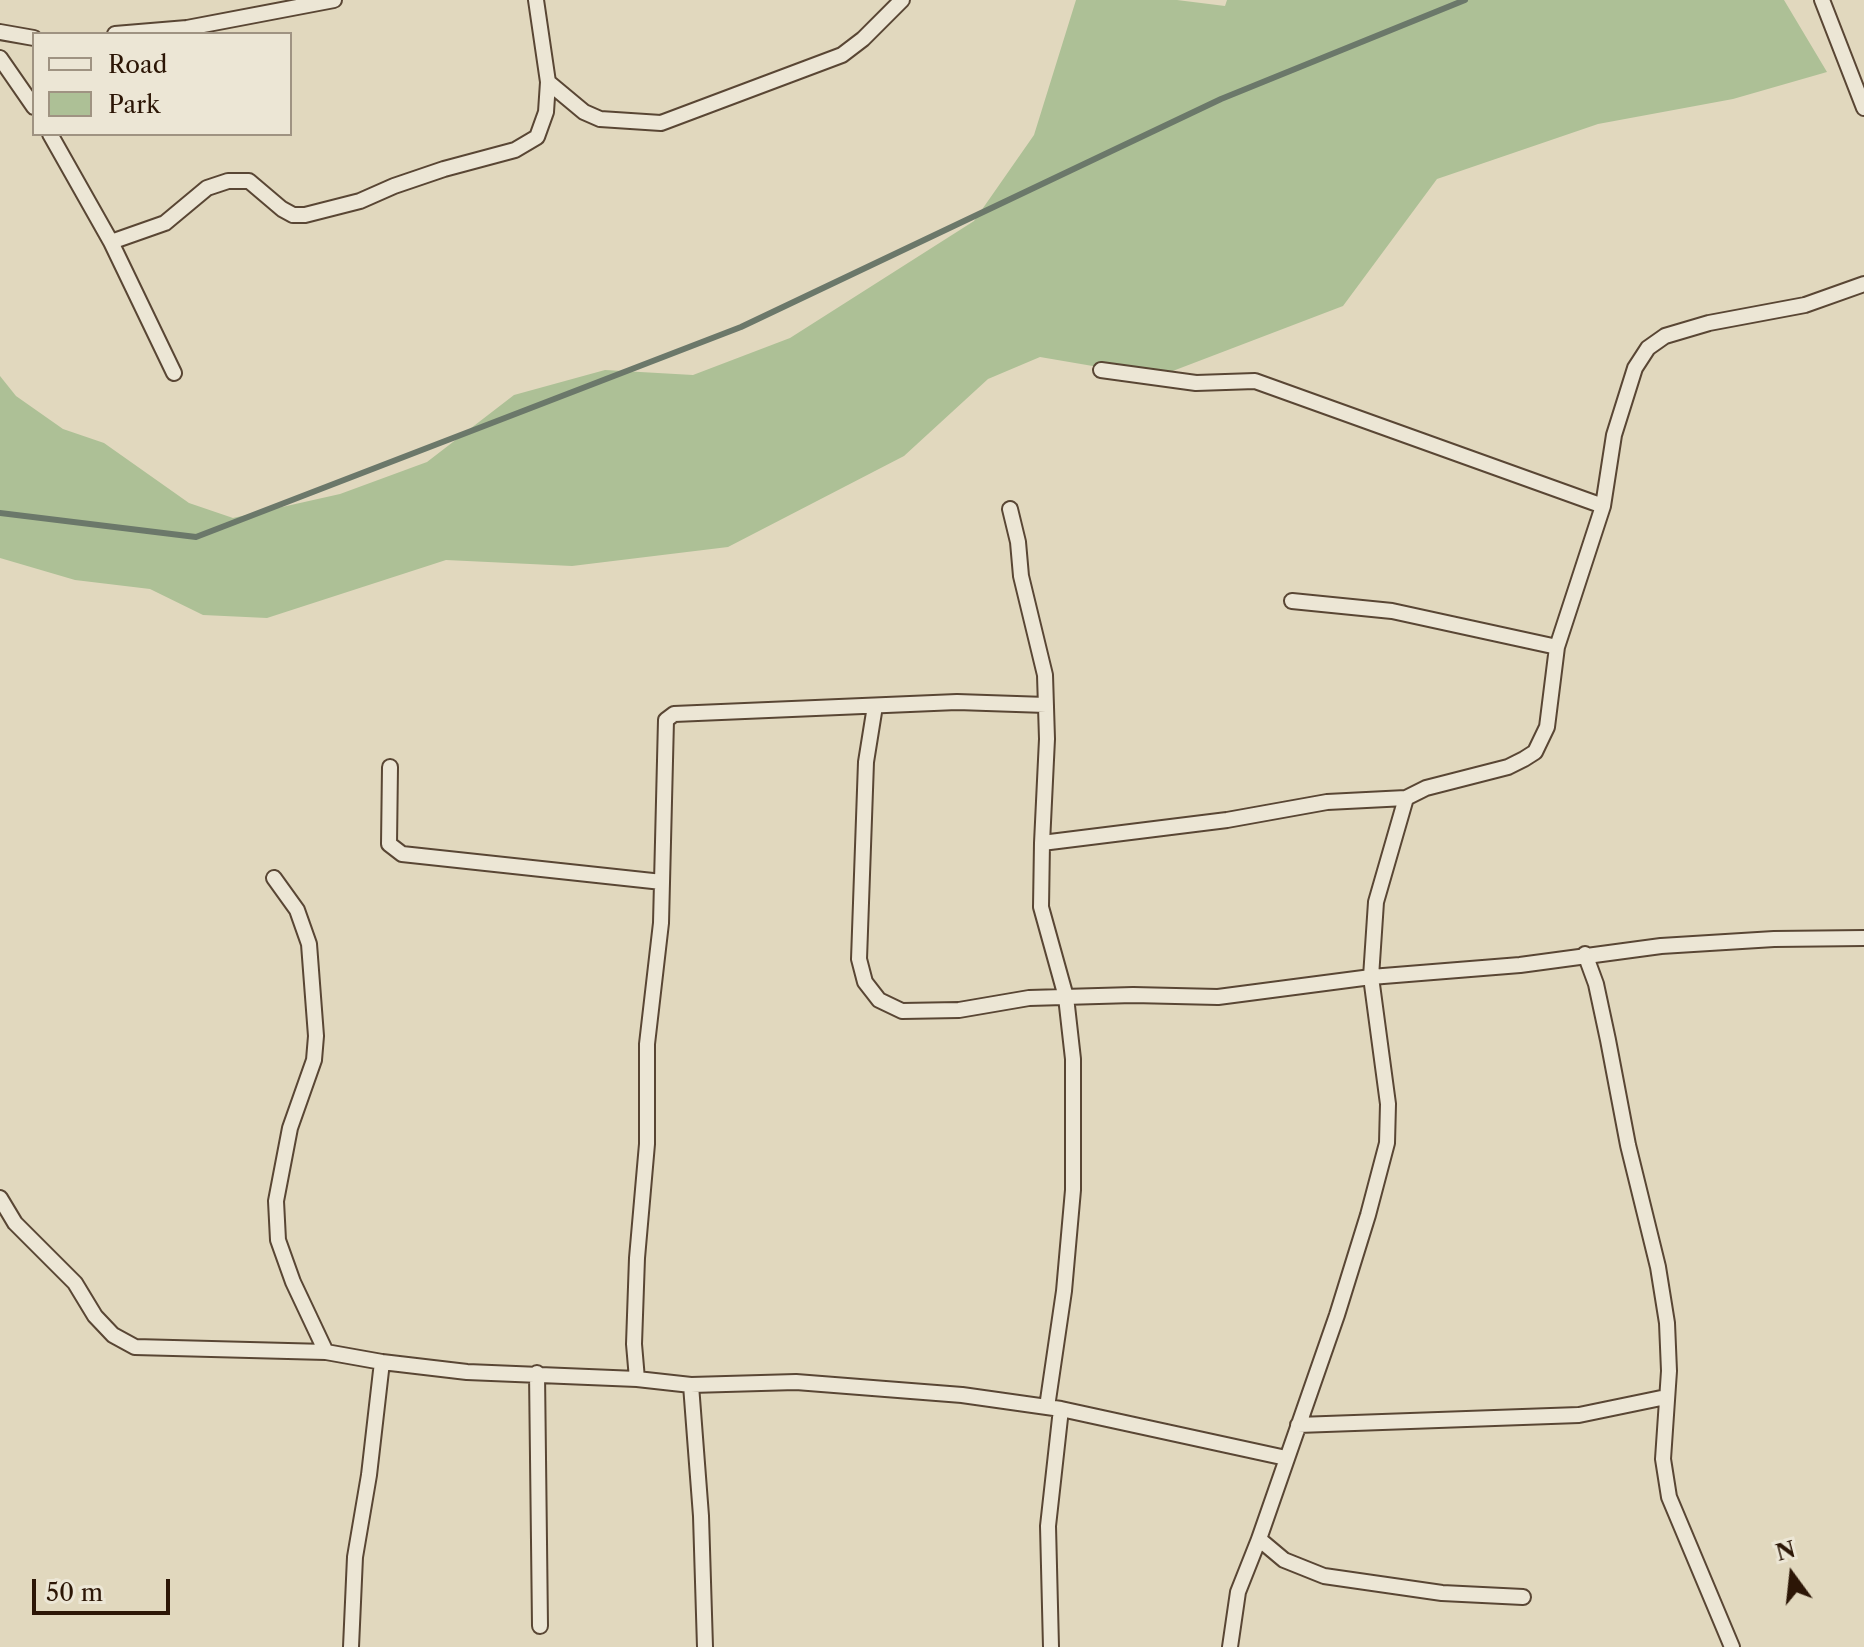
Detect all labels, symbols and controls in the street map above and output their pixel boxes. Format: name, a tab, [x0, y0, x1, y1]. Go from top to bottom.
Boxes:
legend	[32, 32, 292, 136]
text: Road	[108, 50, 167, 79]
text: Park	[108, 90, 160, 119]
north arrow	[1752, 1535, 1832, 1615]
text: N	[1773, 1536, 1798, 1567]
scale bar	[36, 1563, 174, 1613]
text: 50 m	[46, 1578, 103, 1607]

